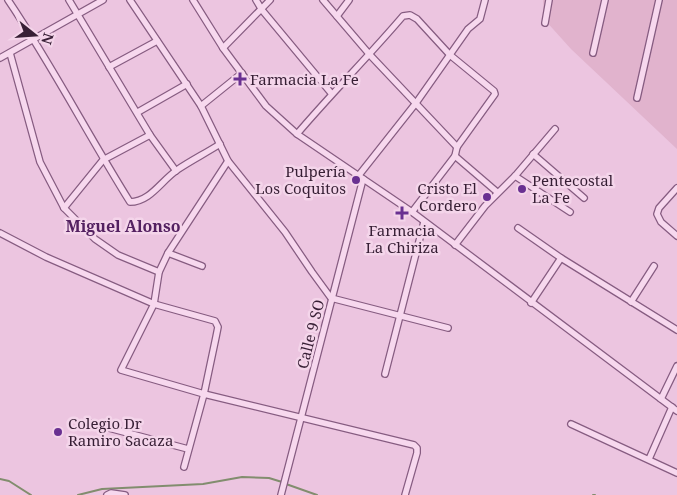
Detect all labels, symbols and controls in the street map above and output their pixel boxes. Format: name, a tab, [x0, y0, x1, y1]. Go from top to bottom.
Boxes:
north arrow	[10, 10, 60, 60]
text: N	[37, 31, 59, 47]
place label: Farmacia La Fe	[250, 69, 359, 89]
marker: Farmacia La Fe	[234, 73, 246, 85]
place label: Pulpería Los Coquitos	[255, 161, 346, 198]
place label: Pentecostal La Fe	[532, 170, 614, 207]
marker: Pulpería Los Coquitos	[350, 174, 362, 186]
place label: Cristo El Cordero	[417, 178, 477, 215]
marker: Pentecostal La Fe	[516, 183, 528, 195]
marker: Cristo El Cordero	[481, 191, 493, 203]
marker: Farmacia La Chiriza	[396, 207, 408, 219]
district label: Miguel Alonso	[65, 215, 181, 237]
place label: Farmacia La Chiriza	[365, 220, 439, 257]
street label: Calle 9 SO	[292, 297, 328, 371]
place label: Colegio Dr Ramiro Sacaza	[68, 413, 173, 450]
marker: Colegio Dr Ramiro Sacaza	[52, 426, 64, 438]

